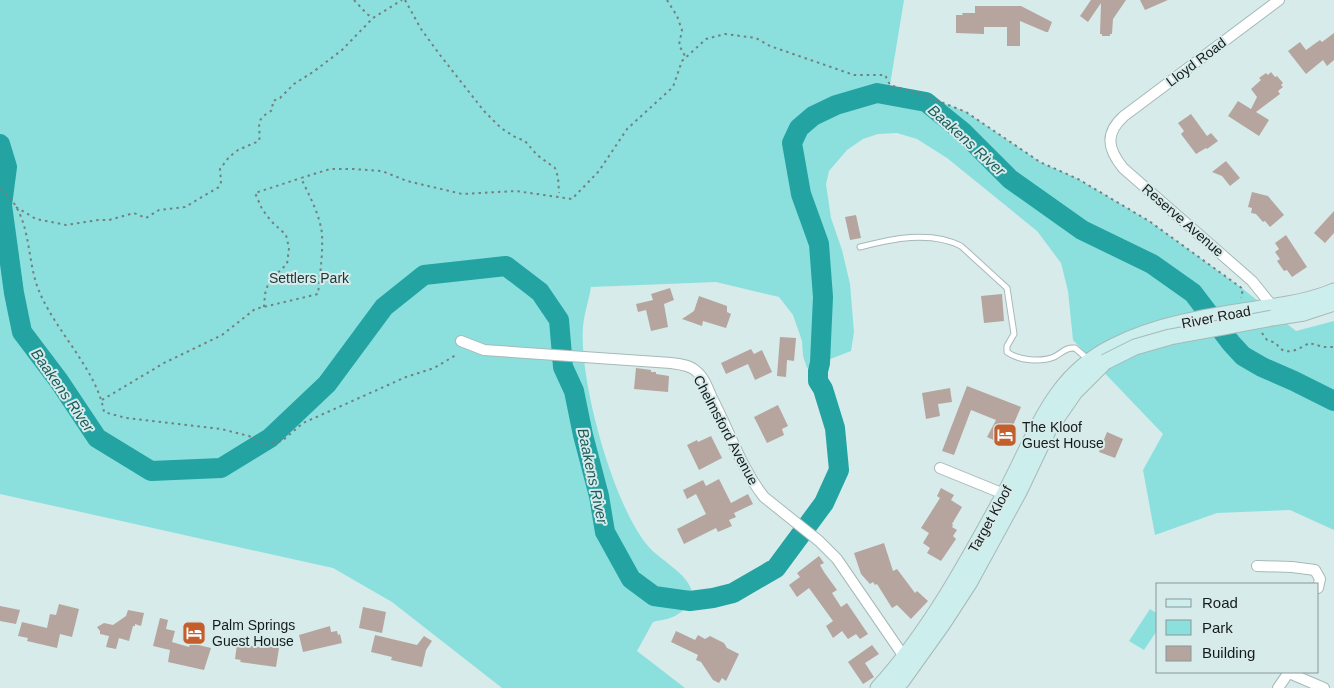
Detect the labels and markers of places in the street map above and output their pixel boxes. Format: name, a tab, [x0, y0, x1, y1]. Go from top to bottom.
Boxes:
place label: The Kloof Guest House	[1022, 419, 1104, 451]
hotel icon: The Kloof Guest House	[992, 422, 1018, 448]
place label: Palm Springs Guest House	[212, 617, 295, 649]
hotel icon: Palm Springs Guest House	[181, 620, 207, 646]

